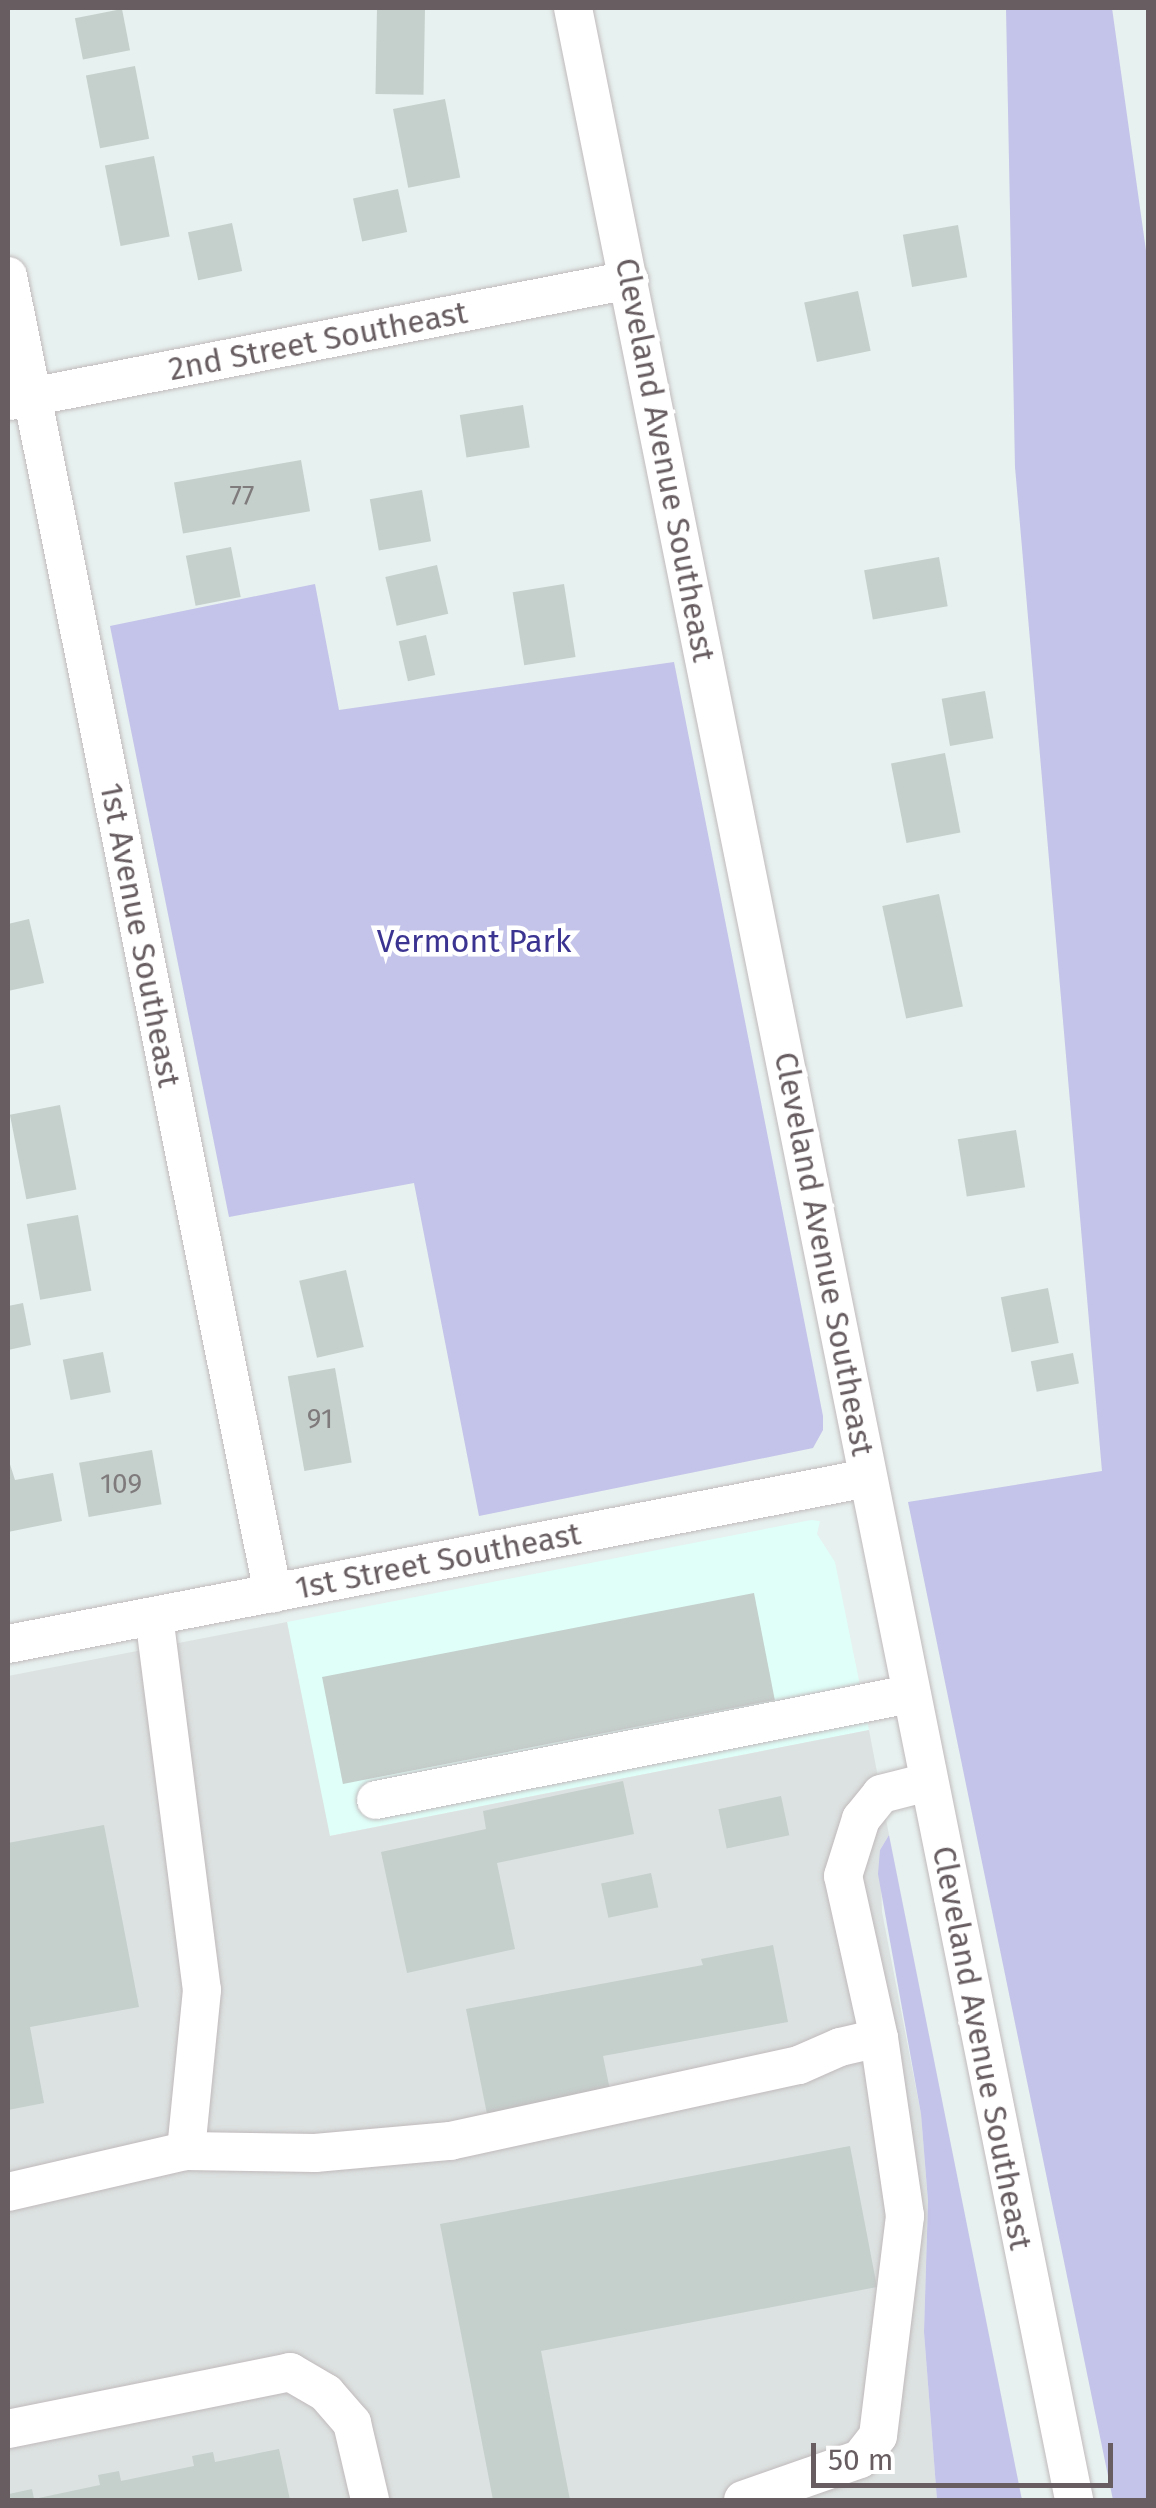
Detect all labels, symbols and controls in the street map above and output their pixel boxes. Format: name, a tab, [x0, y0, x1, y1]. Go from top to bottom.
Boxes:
street label: Cleveland Avenue Southeast	[607, 255, 723, 665]
street label: 2nd Street Southeast	[165, 293, 471, 389]
house number: 77	[230, 479, 254, 513]
street label: 1st Avenue Southeast	[92, 780, 188, 1090]
park label: Vermont Park	[377, 922, 571, 960]
street label: Cleveland Avenue Southeast	[766, 1049, 882, 1459]
house number: 91	[307, 1402, 333, 1436]
house number: 109	[100, 1467, 142, 1501]
street label: 1st Street Southeast	[292, 1514, 584, 1608]
street label: Cleveland Avenue Southeast	[924, 1843, 1040, 2253]
scale bar	[816, 2423, 1118, 2485]
text: 50 m	[828, 2442, 893, 2478]

